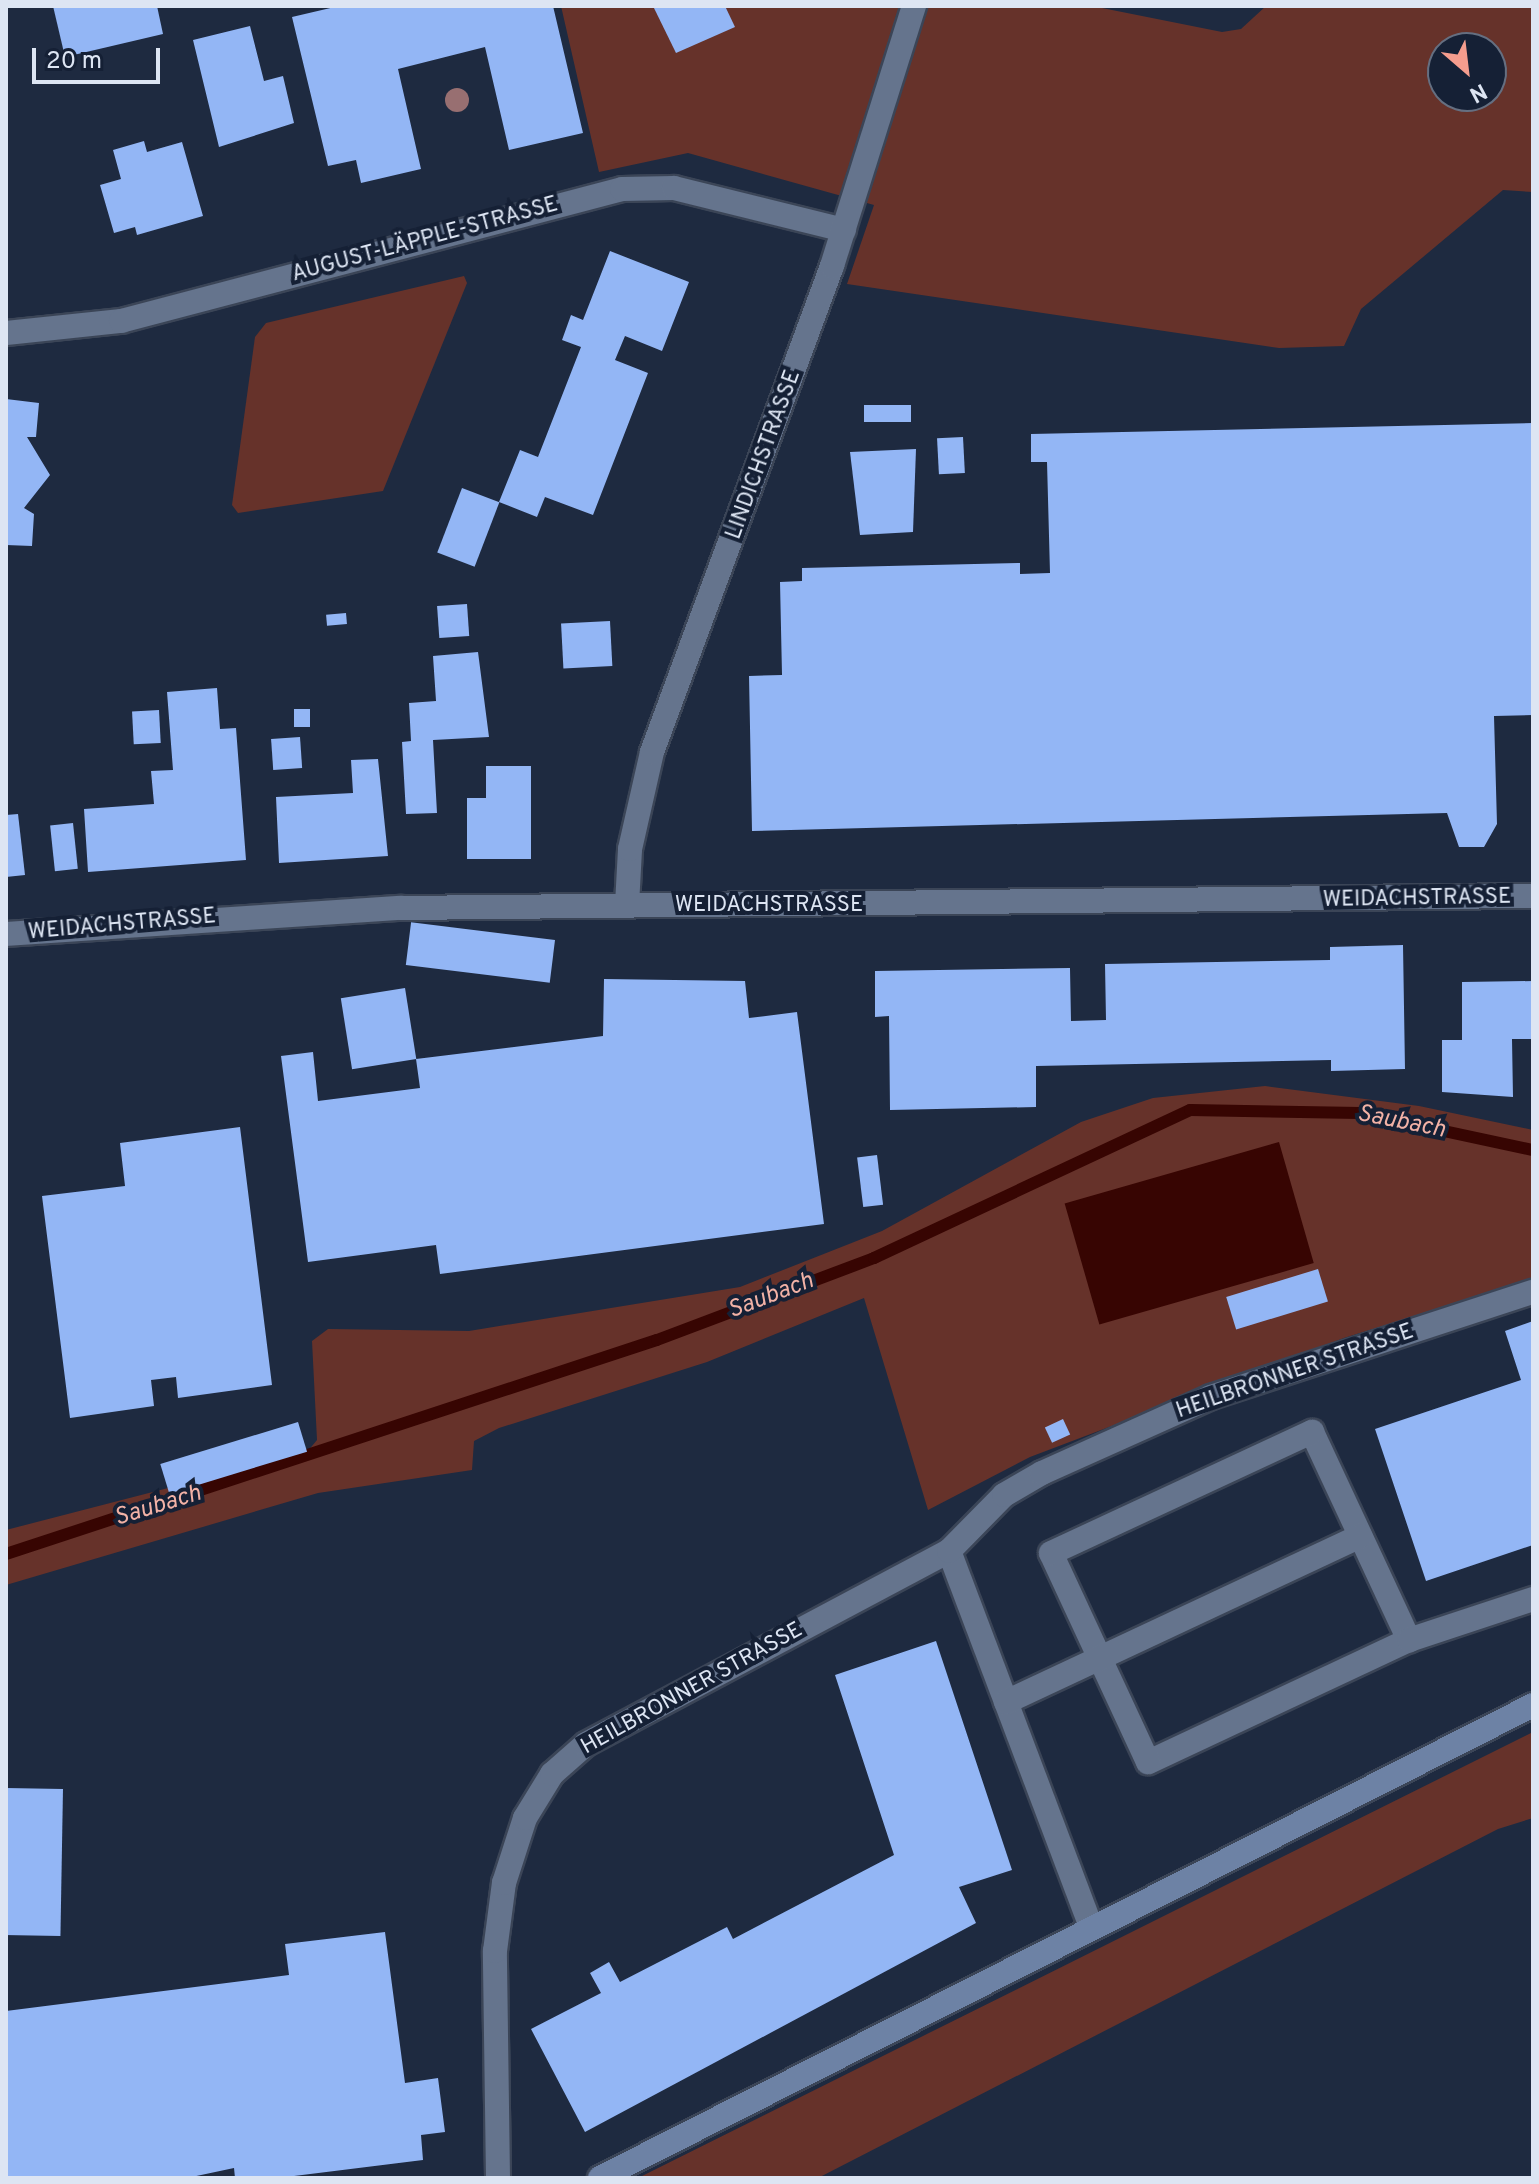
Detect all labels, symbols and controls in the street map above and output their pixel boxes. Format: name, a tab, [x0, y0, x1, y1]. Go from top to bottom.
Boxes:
scale bar	[36, 32, 164, 82]
north arrow	[1427, 32, 1507, 112]
text: 20 m	[46, 47, 102, 77]
text: N	[1464, 76, 1491, 107]
street label: AUGUST-LÄPPLE-STRASSE	[289, 192, 561, 288]
street label: LINDICHSTRASSE	[721, 367, 807, 543]
street label: WEIDACHSTRASSE	[1323, 884, 1511, 914]
street label: WEIDACHSTRASSE	[675, 893, 863, 919]
street label: WEIDACHSTRASSE	[27, 904, 217, 946]
water label: Saubach	[1354, 1100, 1448, 1146]
water label: Saubach	[724, 1268, 818, 1326]
street label: HEILBRONNER STRASSE	[1173, 1319, 1417, 1425]
water label: Saubach	[111, 1480, 205, 1534]
street label: HEILBRONNER STRASSE	[577, 1617, 807, 1761]

